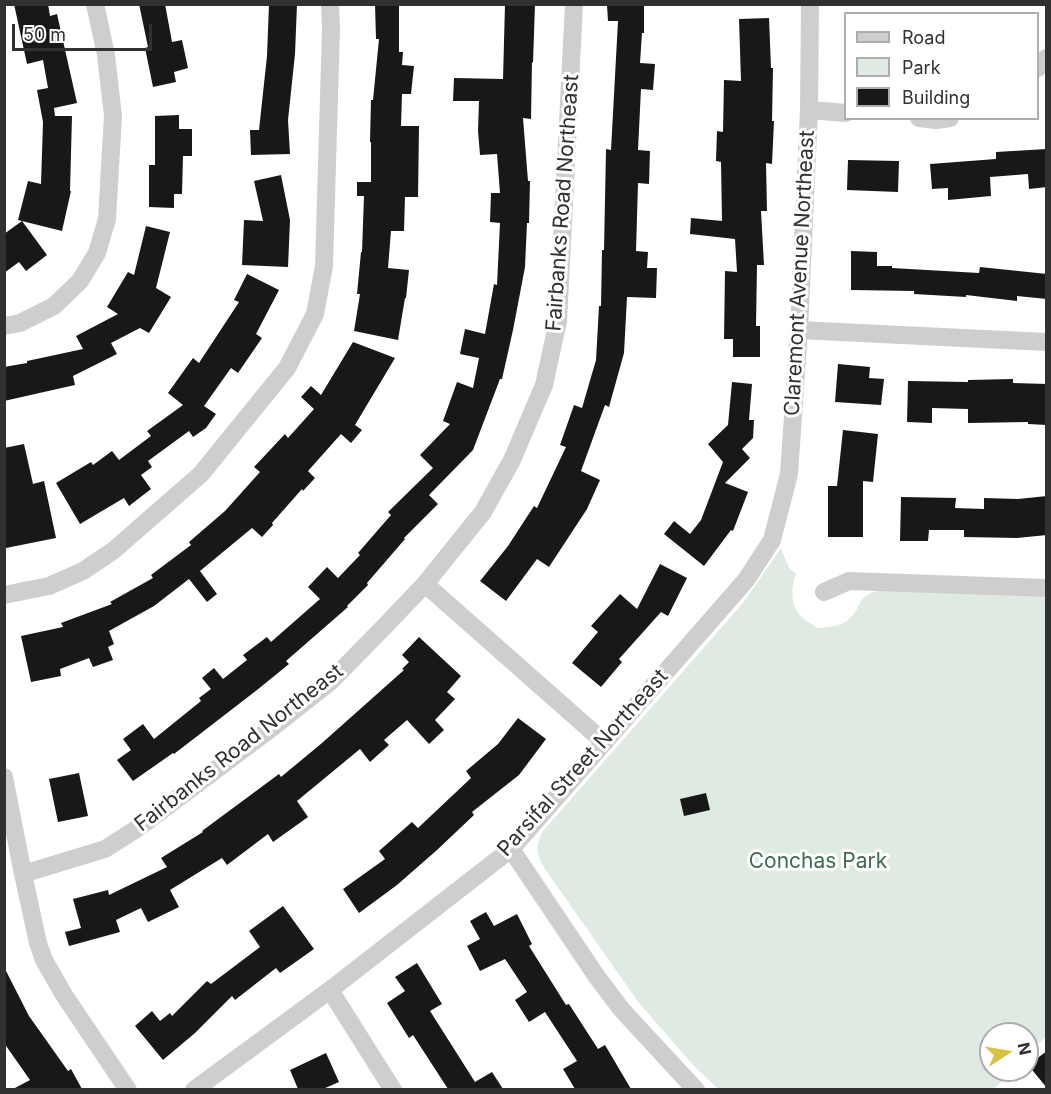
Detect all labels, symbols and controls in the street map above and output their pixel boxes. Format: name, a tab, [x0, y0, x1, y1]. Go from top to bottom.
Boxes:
scale bar	[15, 12, 154, 50]
legend	[844, 12, 1039, 120]
text: 50 m	[23, 24, 66, 45]
text: Road	[902, 27, 945, 48]
text: Park	[902, 57, 941, 78]
street label: Fairbanks Road Northeast	[541, 74, 585, 332]
text: Building	[902, 87, 970, 108]
street label: Claremont Avenue Northeast	[780, 130, 820, 416]
street label: Fairbanks Road Northeast	[130, 659, 348, 837]
street label: Parsifal Street Northeast	[492, 664, 674, 862]
park label: Conchas Park	[749, 849, 887, 875]
north arrow	[979, 1022, 1039, 1082]
text: N	[1014, 1041, 1036, 1057]

